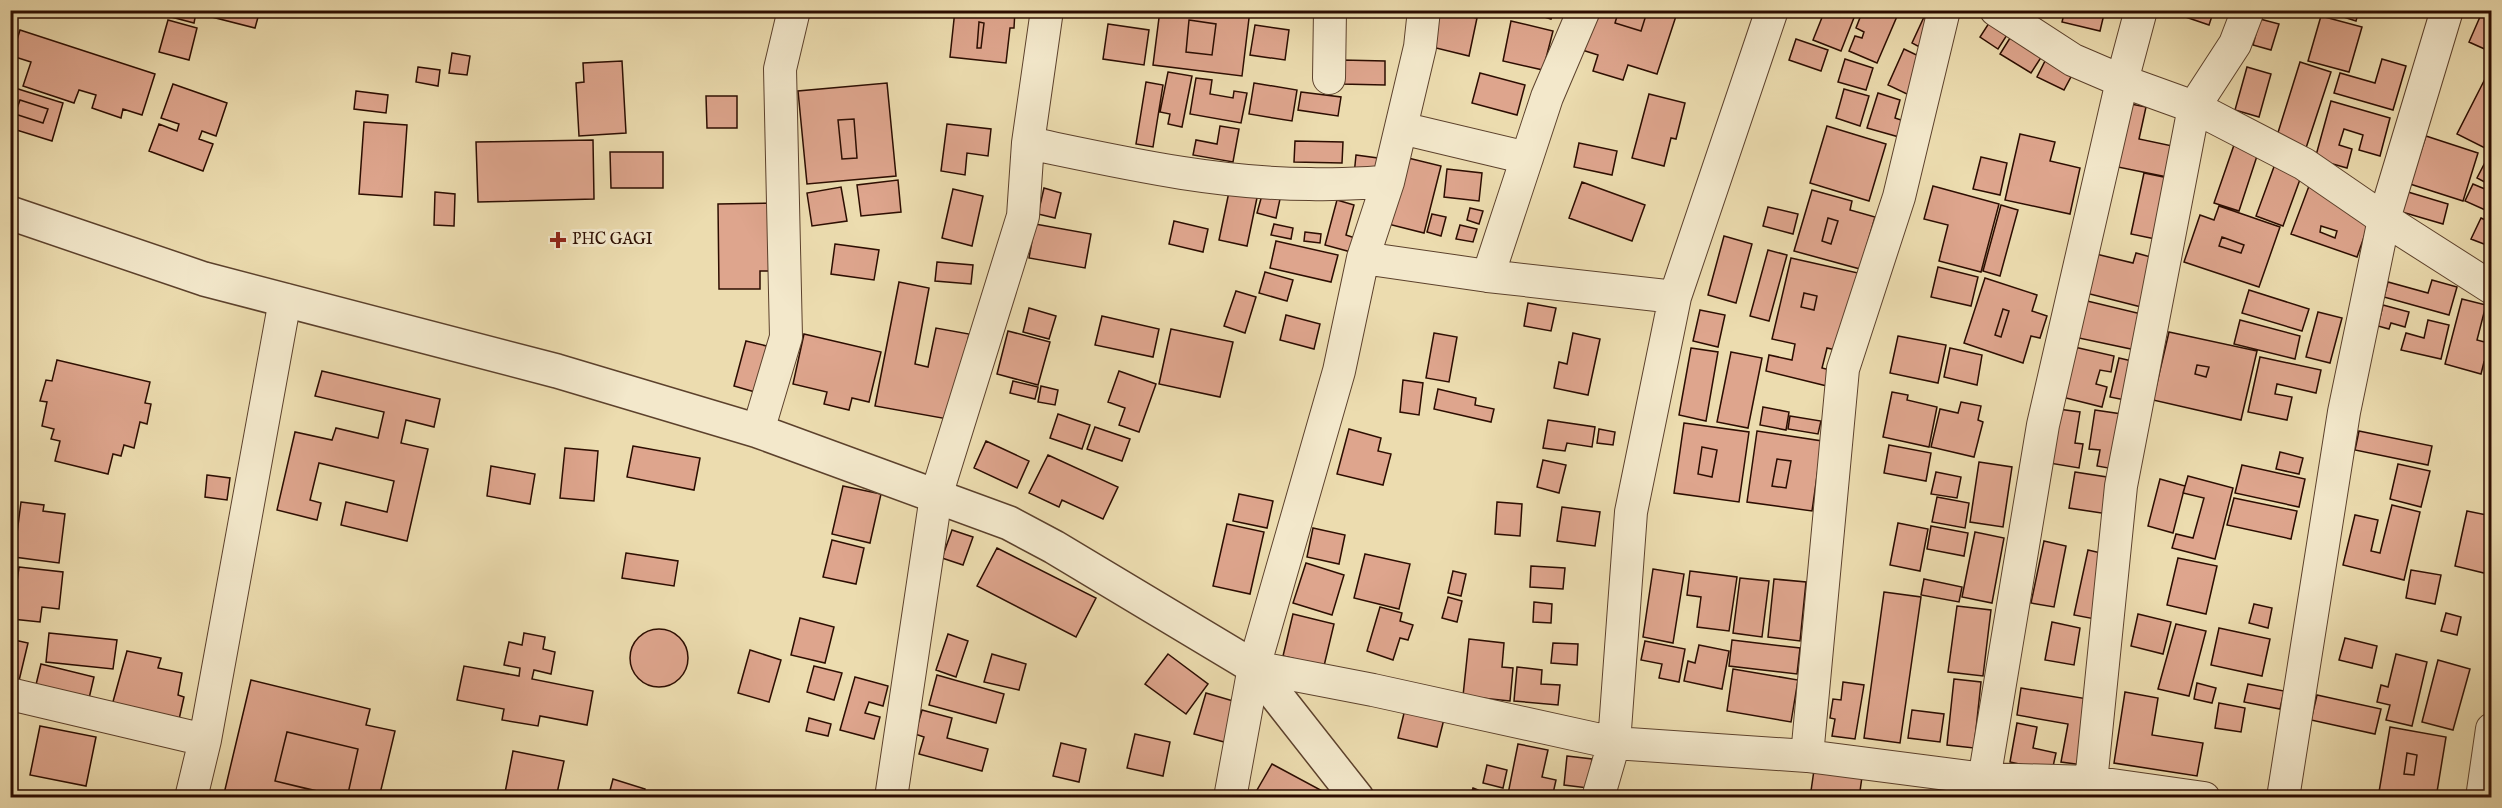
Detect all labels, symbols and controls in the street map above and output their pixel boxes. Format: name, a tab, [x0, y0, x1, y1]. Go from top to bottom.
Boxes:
place label: PHC GAGI	[572, 230, 653, 250]
marker: PHC GAGI	[549, 231, 567, 249]

